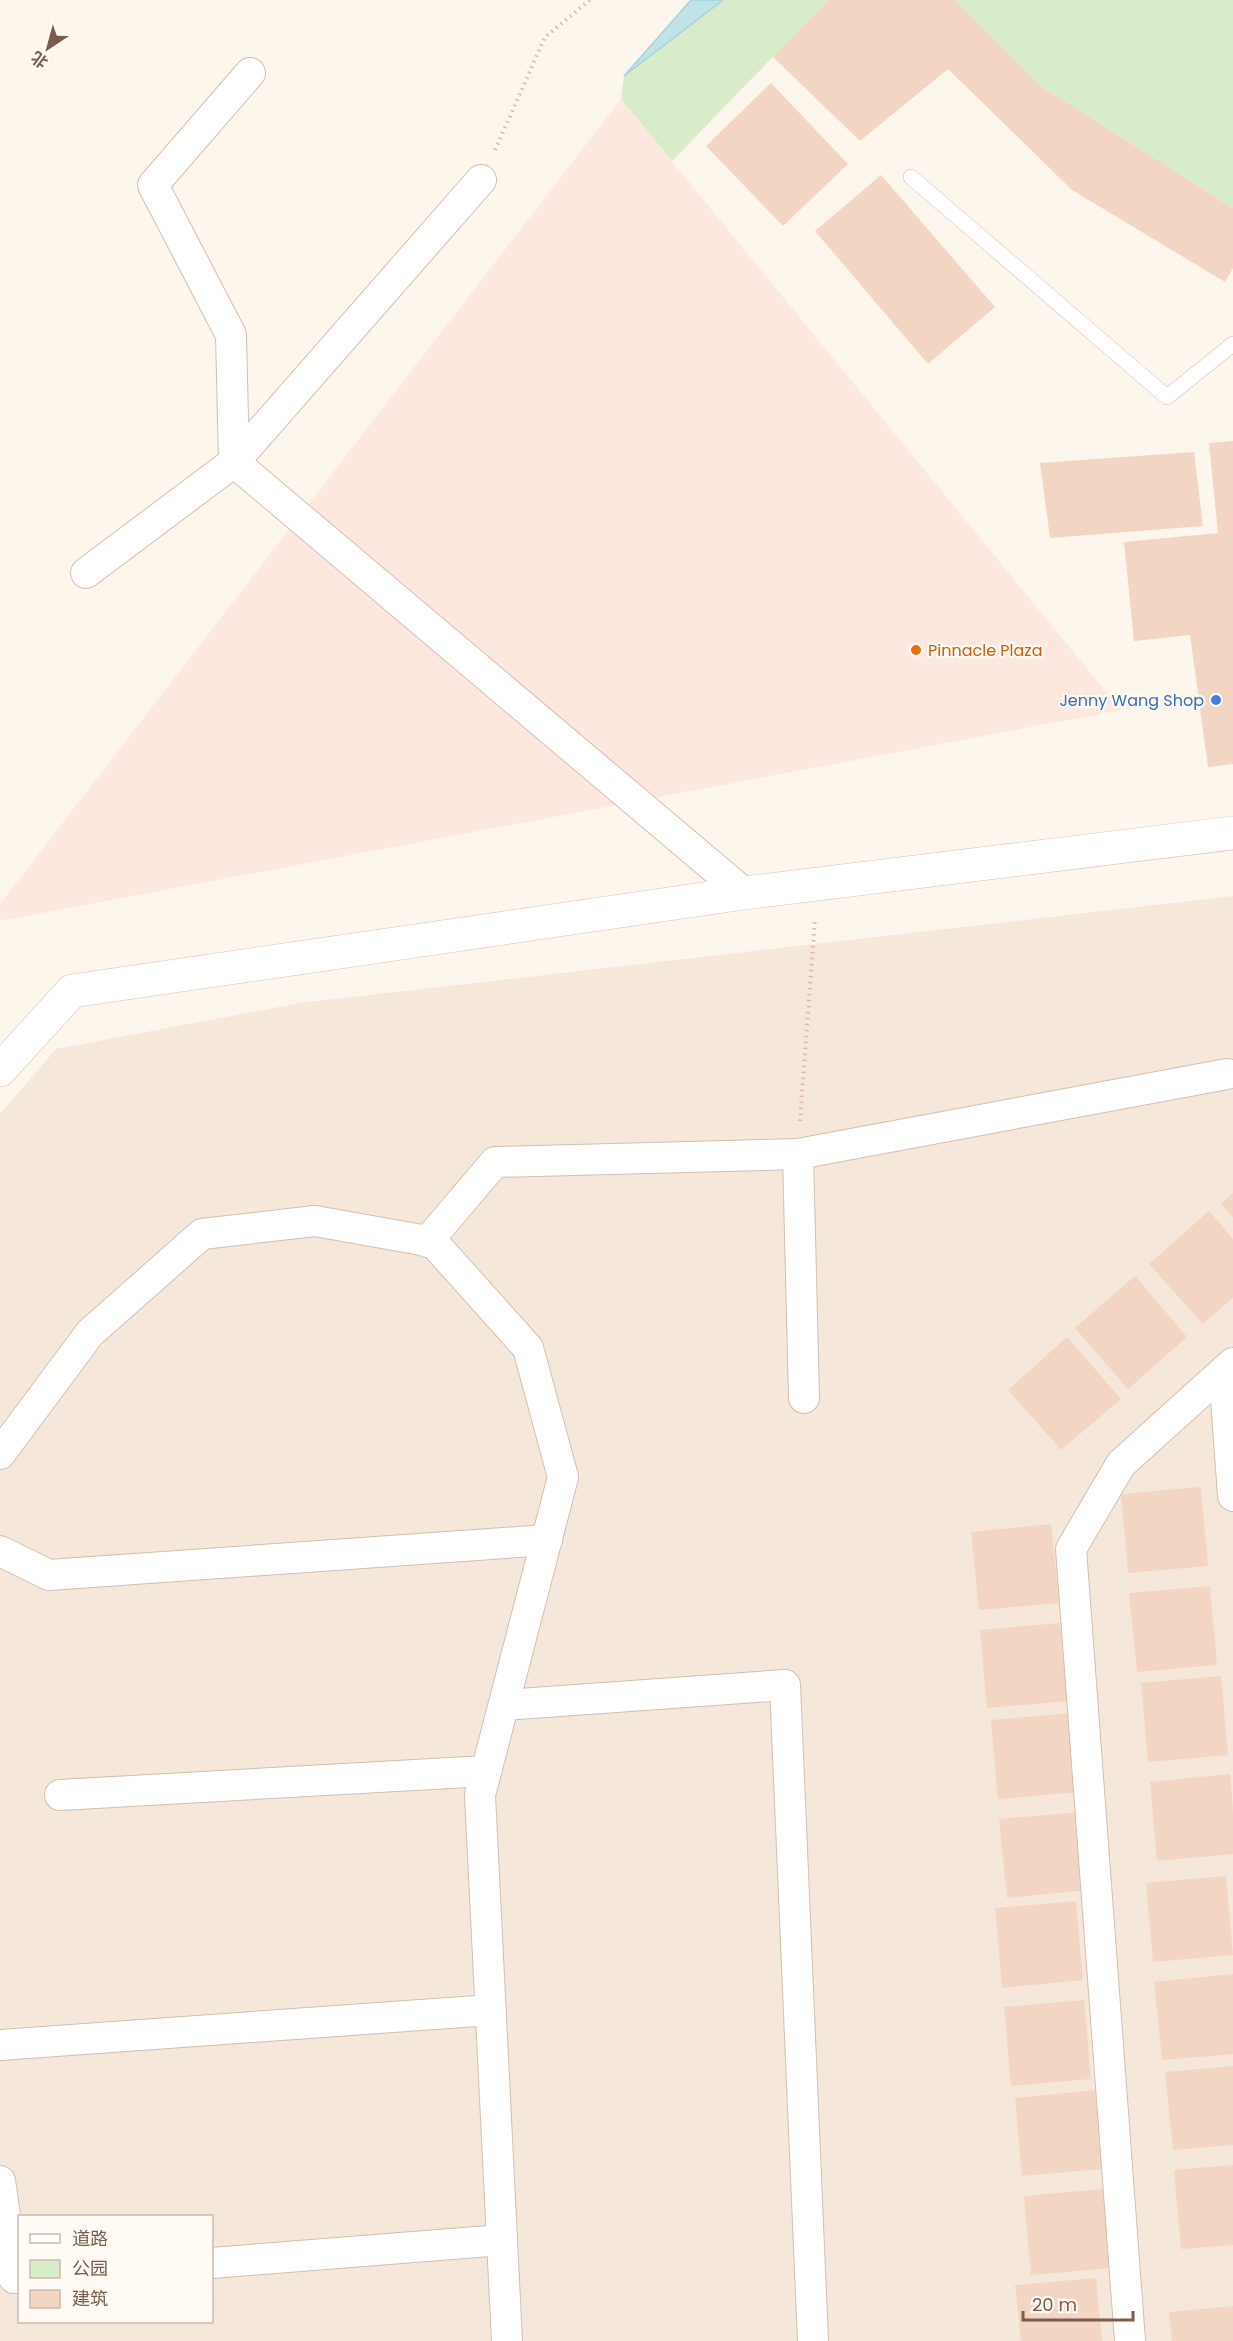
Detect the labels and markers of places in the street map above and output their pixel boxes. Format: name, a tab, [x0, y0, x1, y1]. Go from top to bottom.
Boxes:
place label: Pinnacle Plaza	[928, 639, 1042, 662]
marker: Pinnacle Plaza	[909, 643, 923, 657]
place label: Jenny Wang Shop	[1059, 689, 1204, 712]
marker: Jenny Wang Shop	[1209, 693, 1223, 707]

